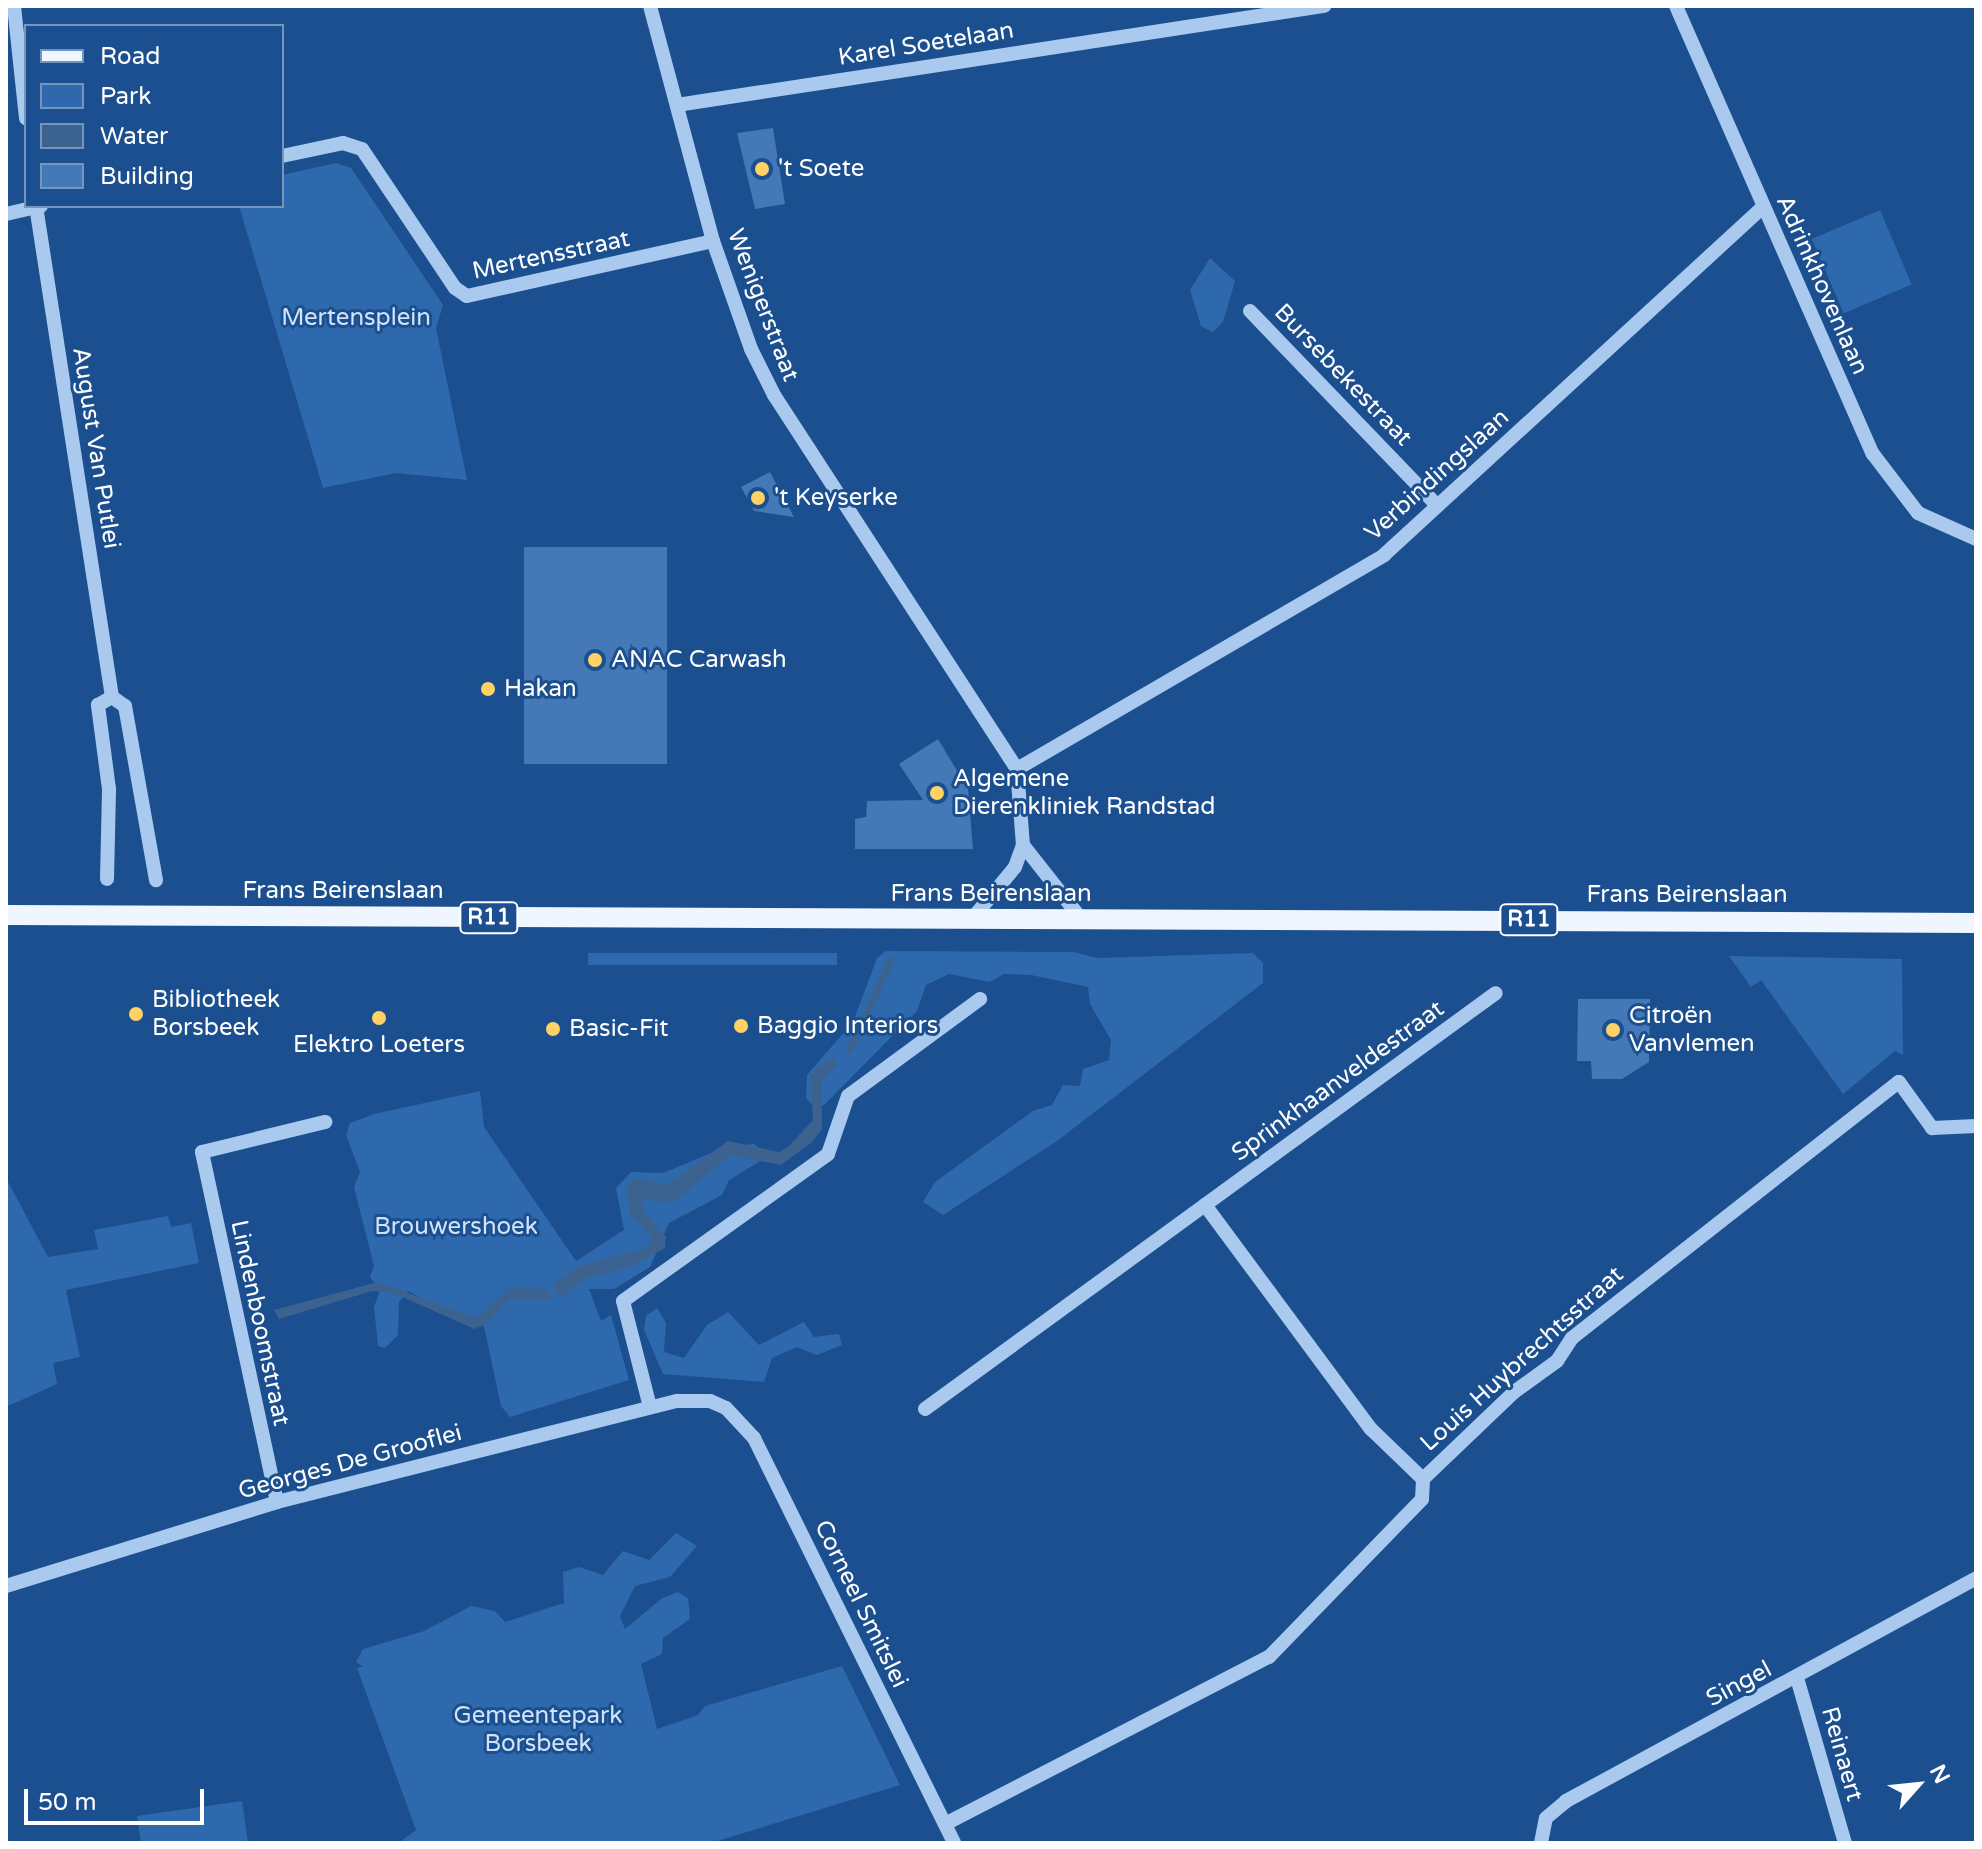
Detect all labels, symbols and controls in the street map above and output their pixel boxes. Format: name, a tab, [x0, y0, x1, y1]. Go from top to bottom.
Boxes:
street label: Karel Soetelaan	[836, 16, 1016, 72]
legend	[24, 24, 284, 208]
text: Road	[100, 42, 160, 71]
text: Park	[100, 82, 151, 111]
text: Water	[100, 122, 168, 151]
place label: 't Soete	[778, 155, 864, 183]
marker: 't Soete	[753, 160, 771, 178]
text: Building	[100, 162, 194, 191]
street label: Adrinkhovenlaan	[1770, 191, 1874, 379]
street label: Mertensstraat	[470, 224, 632, 286]
street label: Wenigerstraat	[721, 225, 805, 385]
street label: Bursebekestraat	[1268, 298, 1418, 452]
park label: Mertensplein	[281, 304, 431, 332]
street label: August Van Putlei	[66, 345, 126, 551]
street label: Verbindingslaan	[1359, 403, 1515, 547]
place label: 't Keyserke	[774, 484, 898, 512]
marker: 't Keyserke	[749, 489, 767, 507]
place label: ANAC Carwash	[611, 646, 787, 674]
marker: ANAC Carwash	[586, 651, 604, 669]
place label: Hakan	[504, 675, 577, 703]
marker: Hakan	[479, 680, 497, 698]
place label: Algemene Dierenkliniek Randstad	[953, 765, 1215, 821]
marker: Algemene Dierenkliniek Randstad	[928, 784, 946, 802]
street label: Frans Beirenslaan	[242, 877, 444, 905]
street label: Frans Beirenslaan	[890, 880, 1092, 908]
street label: Frans Beirenslaan	[1586, 881, 1788, 909]
road number: R11	[459, 900, 519, 936]
road number: R11	[1499, 902, 1559, 938]
place label: Bibliotheek Borsbeek	[152, 986, 280, 1042]
street label: Sprinkhaanveldestraat	[1226, 994, 1450, 1168]
place label: Citroën Vanvlemen	[1629, 1002, 1755, 1058]
marker: Bibliotheek Borsbeek	[127, 1005, 145, 1023]
marker: Elektro Loeters	[370, 1009, 388, 1027]
place label: Baggio Interiors	[757, 1012, 938, 1040]
place label: Basic-Fit	[569, 1015, 668, 1043]
marker: Baggio Interiors	[732, 1017, 750, 1035]
marker: Basic-Fit	[544, 1020, 562, 1038]
marker: Citroën Vanvlemen	[1604, 1021, 1622, 1039]
place label: Elektro Loeters	[293, 1031, 465, 1059]
park label: Brouwershoek	[374, 1213, 538, 1241]
street label: Lindenboomstraat	[224, 1217, 296, 1429]
street label: Louis Huybrechtsstraat	[1415, 1260, 1629, 1458]
street label: Georges De Grooflei	[235, 1418, 465, 1506]
street label: Corneel Smitslei	[808, 1515, 914, 1693]
street label: Singel	[1701, 1655, 1777, 1713]
park label: Gemeentepark Borsbeek	[454, 1702, 622, 1758]
street label: Reinaert	[1815, 1704, 1869, 1804]
north arrow	[1878, 1745, 1958, 1825]
text: N	[1924, 1760, 1955, 1788]
scale bar	[28, 1773, 208, 1823]
text: 50 m	[38, 1788, 96, 1817]

